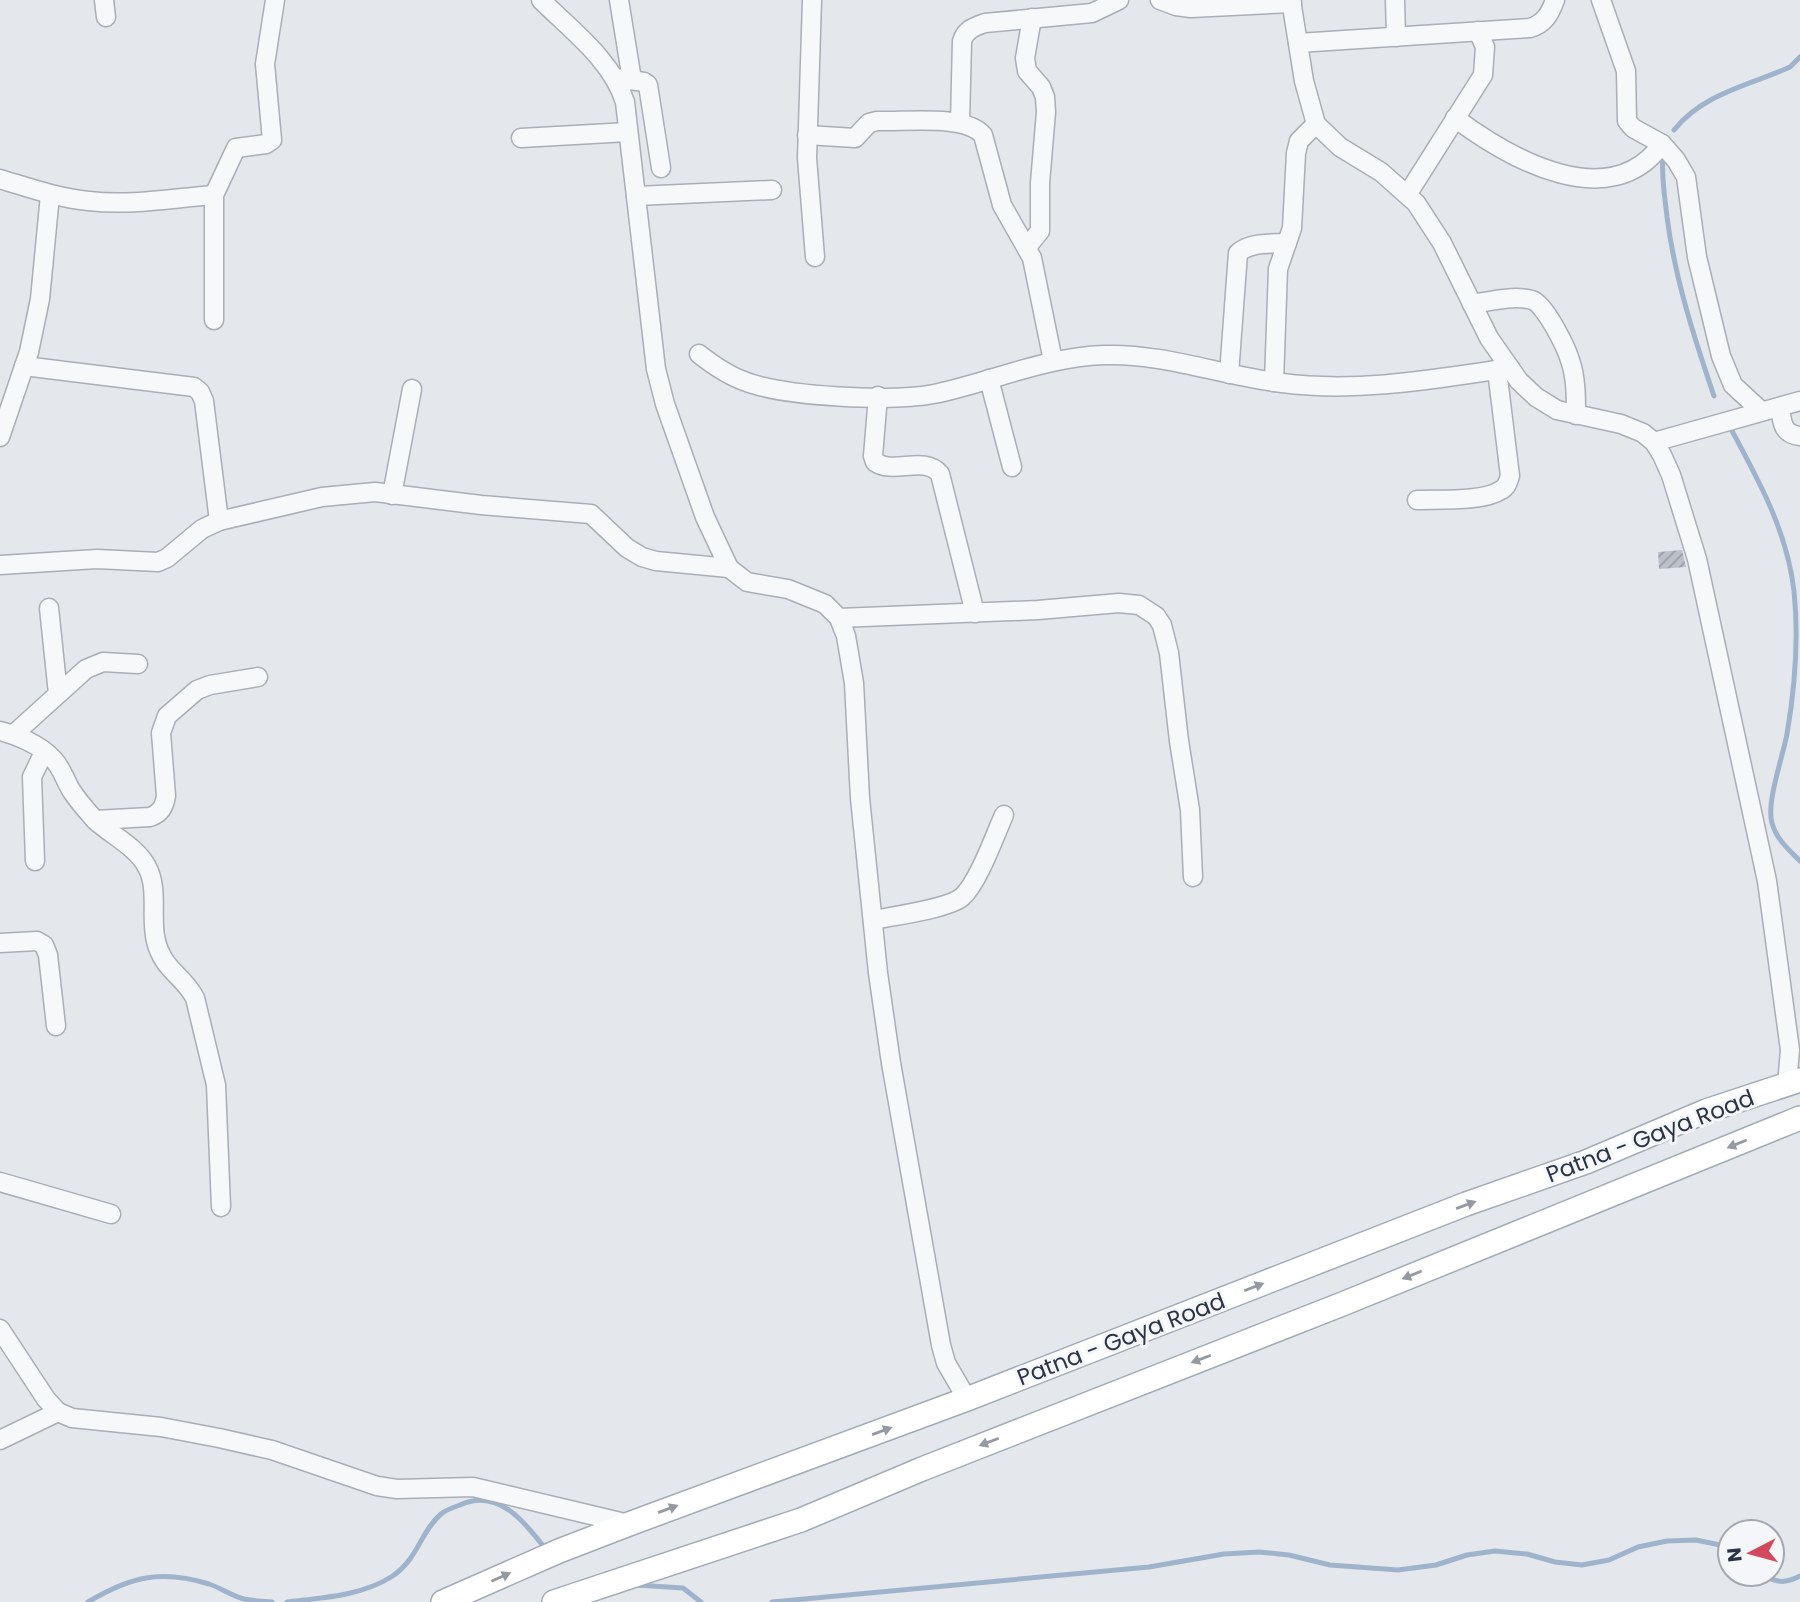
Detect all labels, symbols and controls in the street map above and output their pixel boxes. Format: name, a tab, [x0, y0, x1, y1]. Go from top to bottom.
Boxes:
street label: Patna - Gaya Road	[1541, 1082, 1759, 1190]
one-way arrow	[1726, 1138, 1747, 1149]
one-way arrow	[1456, 1199, 1477, 1210]
one-way arrow	[1402, 1270, 1423, 1281]
one-way arrow	[1244, 1282, 1265, 1293]
street label: Patna - Gaya Road	[1012, 1285, 1230, 1393]
one-way arrow	[1190, 1354, 1211, 1365]
one-way arrow	[871, 1425, 892, 1436]
one-way arrow	[979, 1437, 1000, 1448]
one-way arrow	[658, 1504, 679, 1515]
north arrow	[1716, 1518, 1786, 1588]
text: N	[1720, 1546, 1749, 1563]
one-way arrow	[491, 1571, 511, 1583]

